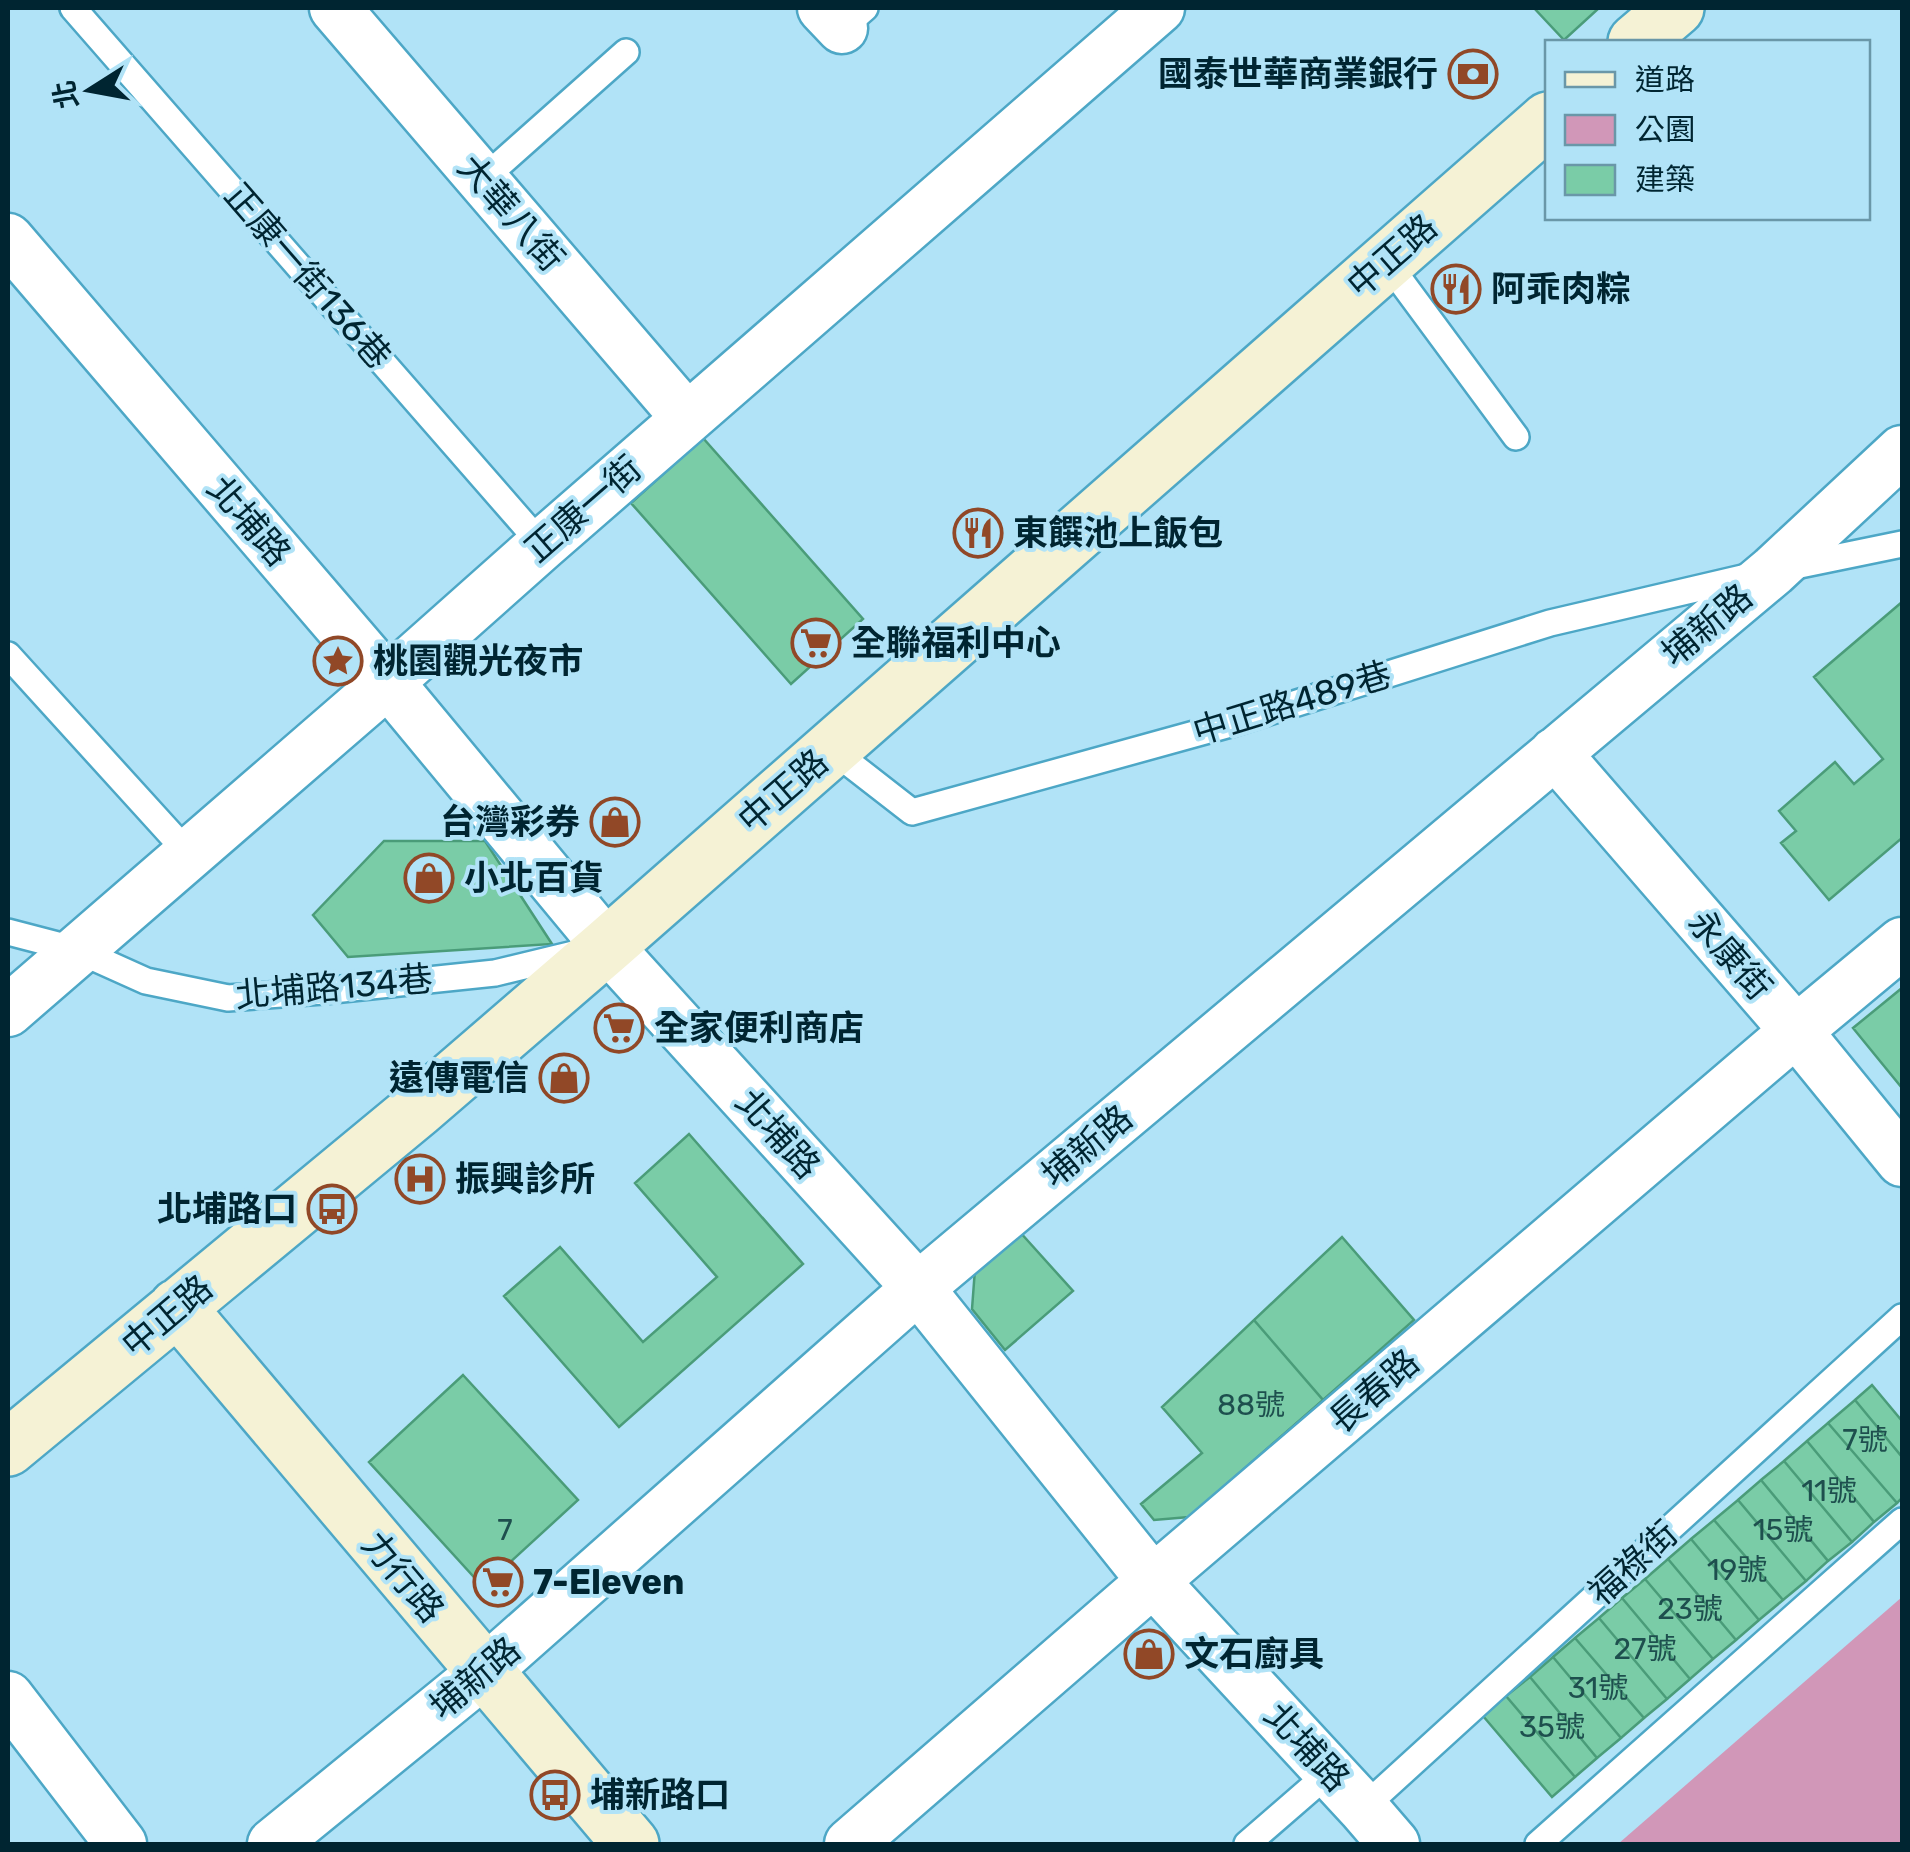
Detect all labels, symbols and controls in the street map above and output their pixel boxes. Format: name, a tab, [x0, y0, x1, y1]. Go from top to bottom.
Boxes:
north arrow	[40, 40, 140, 140]
legend	[1545, 40, 1870, 220]
bank icon: 國泰世華商業銀行	[1447, 48, 1499, 100]
place label: 國泰世華商業銀行	[1158, 53, 1438, 95]
text: 道路	[1635, 62, 1695, 98]
text: 北	[47, 78, 85, 112]
text: 公園	[1635, 112, 1695, 148]
street label: 大華八街	[449, 146, 573, 280]
text: 建築	[1635, 162, 1695, 198]
street label: 正康一街136巷	[216, 175, 400, 377]
street label: 中正路	[1339, 206, 1445, 306]
restaurant icon: 阿乖肉粽	[1430, 263, 1482, 315]
place label: 阿乖肉粽	[1491, 268, 1631, 310]
street label: 正康一街	[516, 447, 650, 571]
street label: 北埔路	[199, 468, 299, 574]
restaurant icon: 東饌池上飯包	[952, 507, 1004, 559]
place label: 東饌池上飯包	[1013, 512, 1223, 554]
street label: 埔新路	[1653, 575, 1761, 675]
supermarket icon: 全聯福利中心	[790, 617, 842, 669]
place label: 全聯福利中心	[851, 622, 1061, 664]
place icon: 桃園觀光夜市	[312, 635, 364, 687]
place label: 桃園觀光夜市	[373, 640, 583, 682]
street label: 中正路489巷	[1188, 653, 1396, 753]
street label: 中正路	[730, 741, 836, 841]
shop icon: 台灣彩券	[589, 796, 641, 848]
place label: 台灣彩券	[440, 801, 580, 843]
shop icon: 小北百貨	[403, 852, 455, 904]
place label: 小北百貨	[464, 857, 604, 899]
street label: 永康街	[1680, 902, 1780, 1008]
street label: 北埔路134巷	[234, 957, 434, 1017]
supermarket icon: 全家便利商店	[593, 1002, 645, 1054]
place label: 全家便利商店	[654, 1007, 864, 1049]
shop icon: 遠傳電信	[538, 1052, 590, 1104]
place label: 遠傳電信	[389, 1057, 529, 1099]
street label: 北埔路	[727, 1081, 829, 1187]
street label: 埔新路	[1033, 1096, 1141, 1196]
hospital icon: 振興診所	[394, 1153, 446, 1205]
place label: 振興診所	[455, 1158, 595, 1200]
bus stop icon: 北埔路口	[306, 1183, 358, 1235]
place label: 北埔路口	[157, 1188, 297, 1230]
street label: 中正路	[113, 1266, 221, 1366]
street label: 長春路	[1321, 1341, 1427, 1441]
house number: 88號	[1217, 1387, 1285, 1423]
house number: 7號	[1842, 1422, 1888, 1458]
house number: 11號	[1801, 1473, 1857, 1509]
house number: 7	[497, 1512, 513, 1548]
street label: 福祿街	[1580, 1512, 1686, 1614]
house number: 15號	[1753, 1512, 1813, 1548]
street label: 力行路	[353, 1523, 453, 1631]
house number: 19號	[1707, 1552, 1767, 1588]
supermarket icon: 7-Eleven	[472, 1556, 524, 1608]
place label: 7-Eleven	[533, 1561, 685, 1603]
house number: 23號	[1657, 1591, 1723, 1627]
street label: 埔新路	[421, 1628, 529, 1728]
shop icon: 文石廚具	[1123, 1628, 1175, 1680]
house number: 27號	[1614, 1631, 1677, 1667]
place label: 文石廚具	[1184, 1633, 1324, 1675]
house number: 31號	[1568, 1670, 1628, 1706]
street label: 北埔路	[1256, 1694, 1358, 1800]
house number: 35號	[1519, 1709, 1585, 1745]
bus stop icon: 埔新路口	[529, 1769, 581, 1821]
place label: 埔新路口	[590, 1774, 730, 1816]

